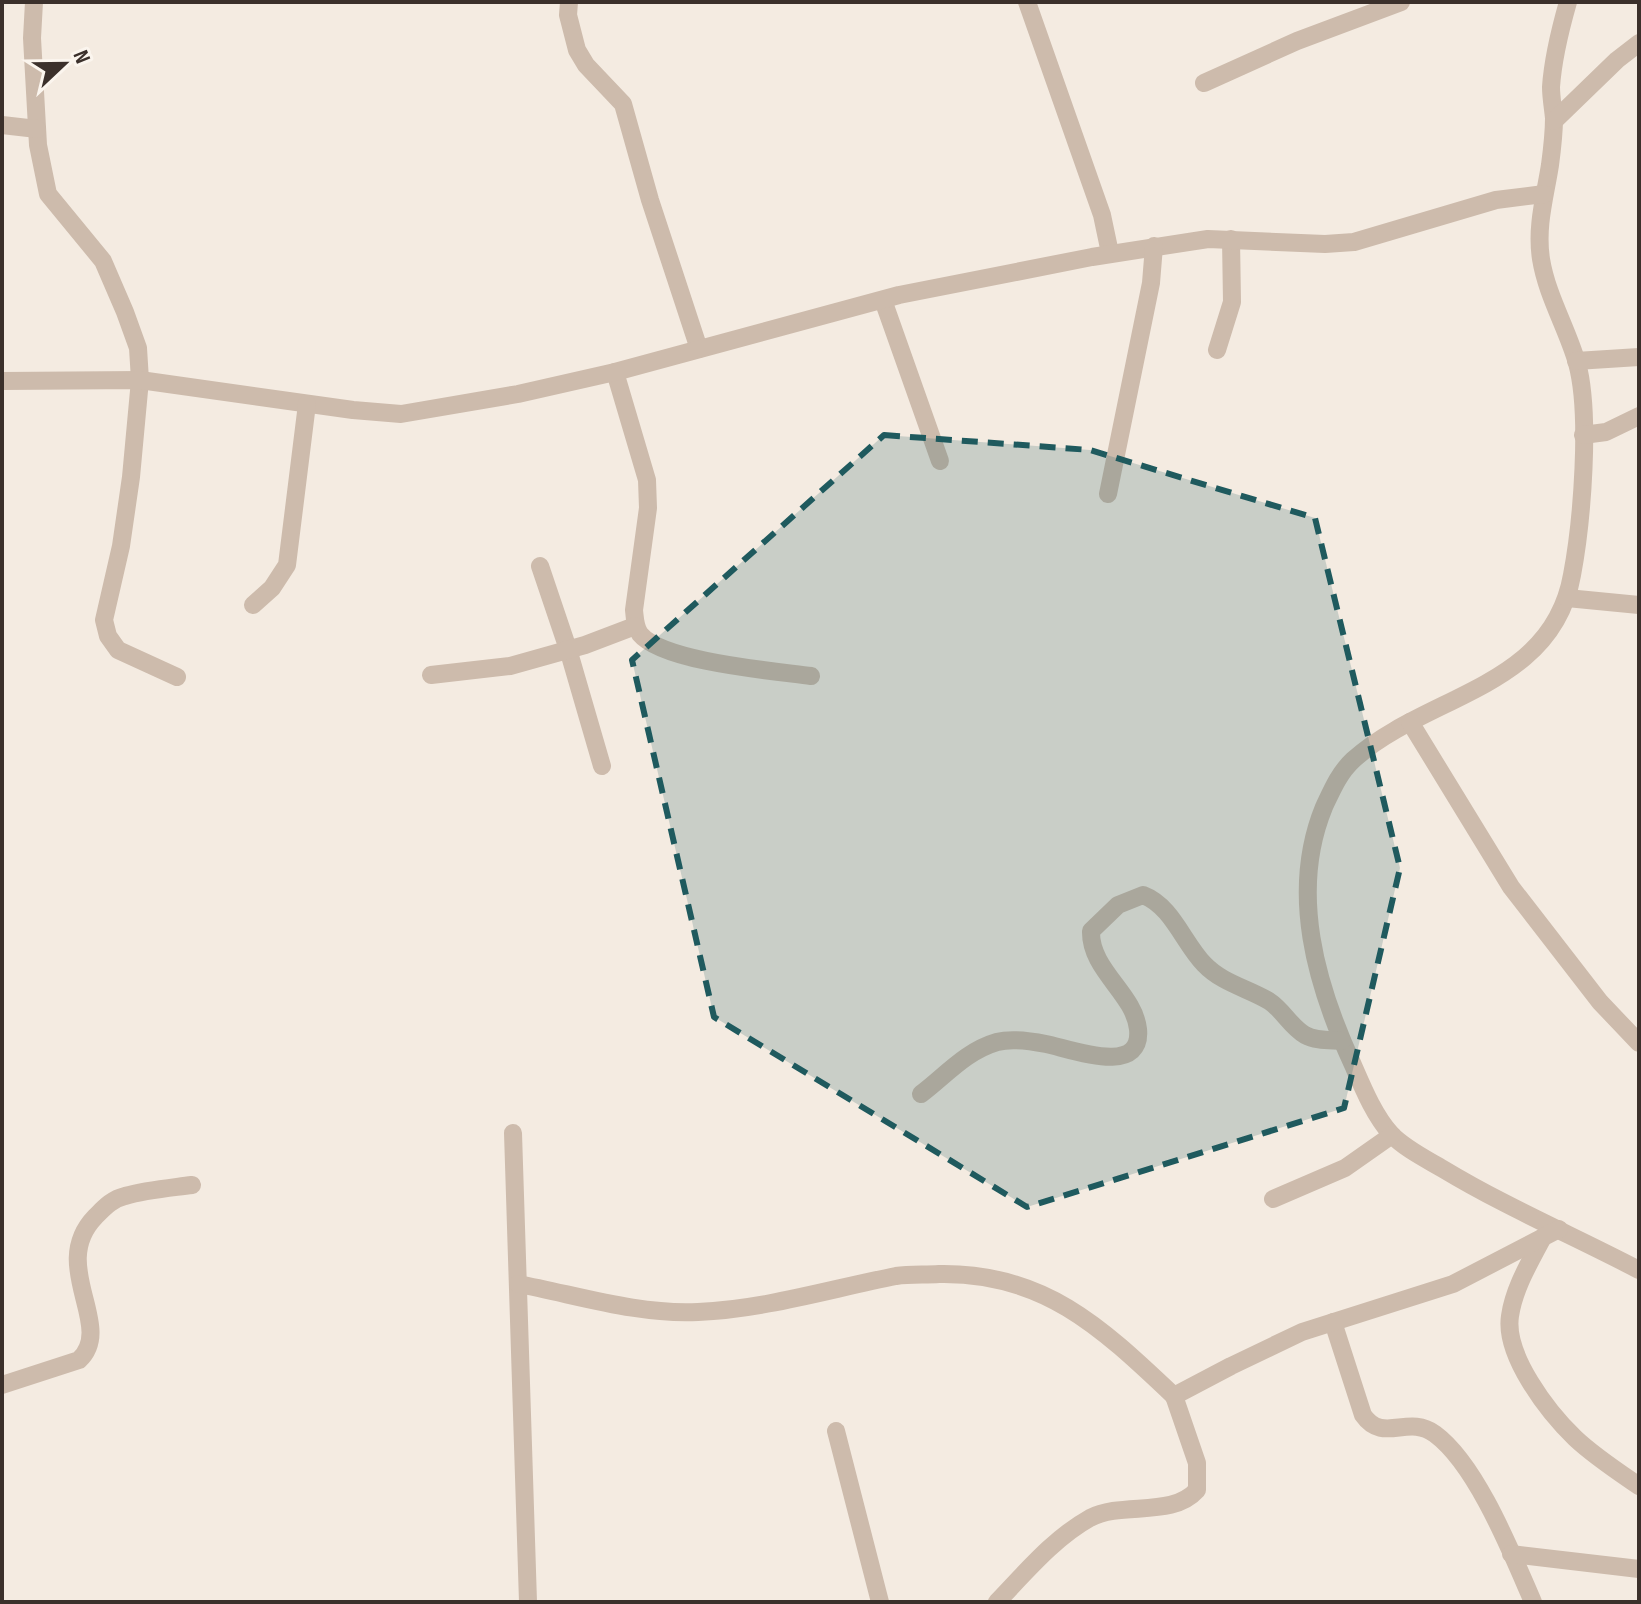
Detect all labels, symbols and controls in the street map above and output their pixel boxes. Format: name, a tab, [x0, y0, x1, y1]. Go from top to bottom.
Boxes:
north arrow	[24, 24, 104, 104]
text: N	[66, 47, 96, 68]

